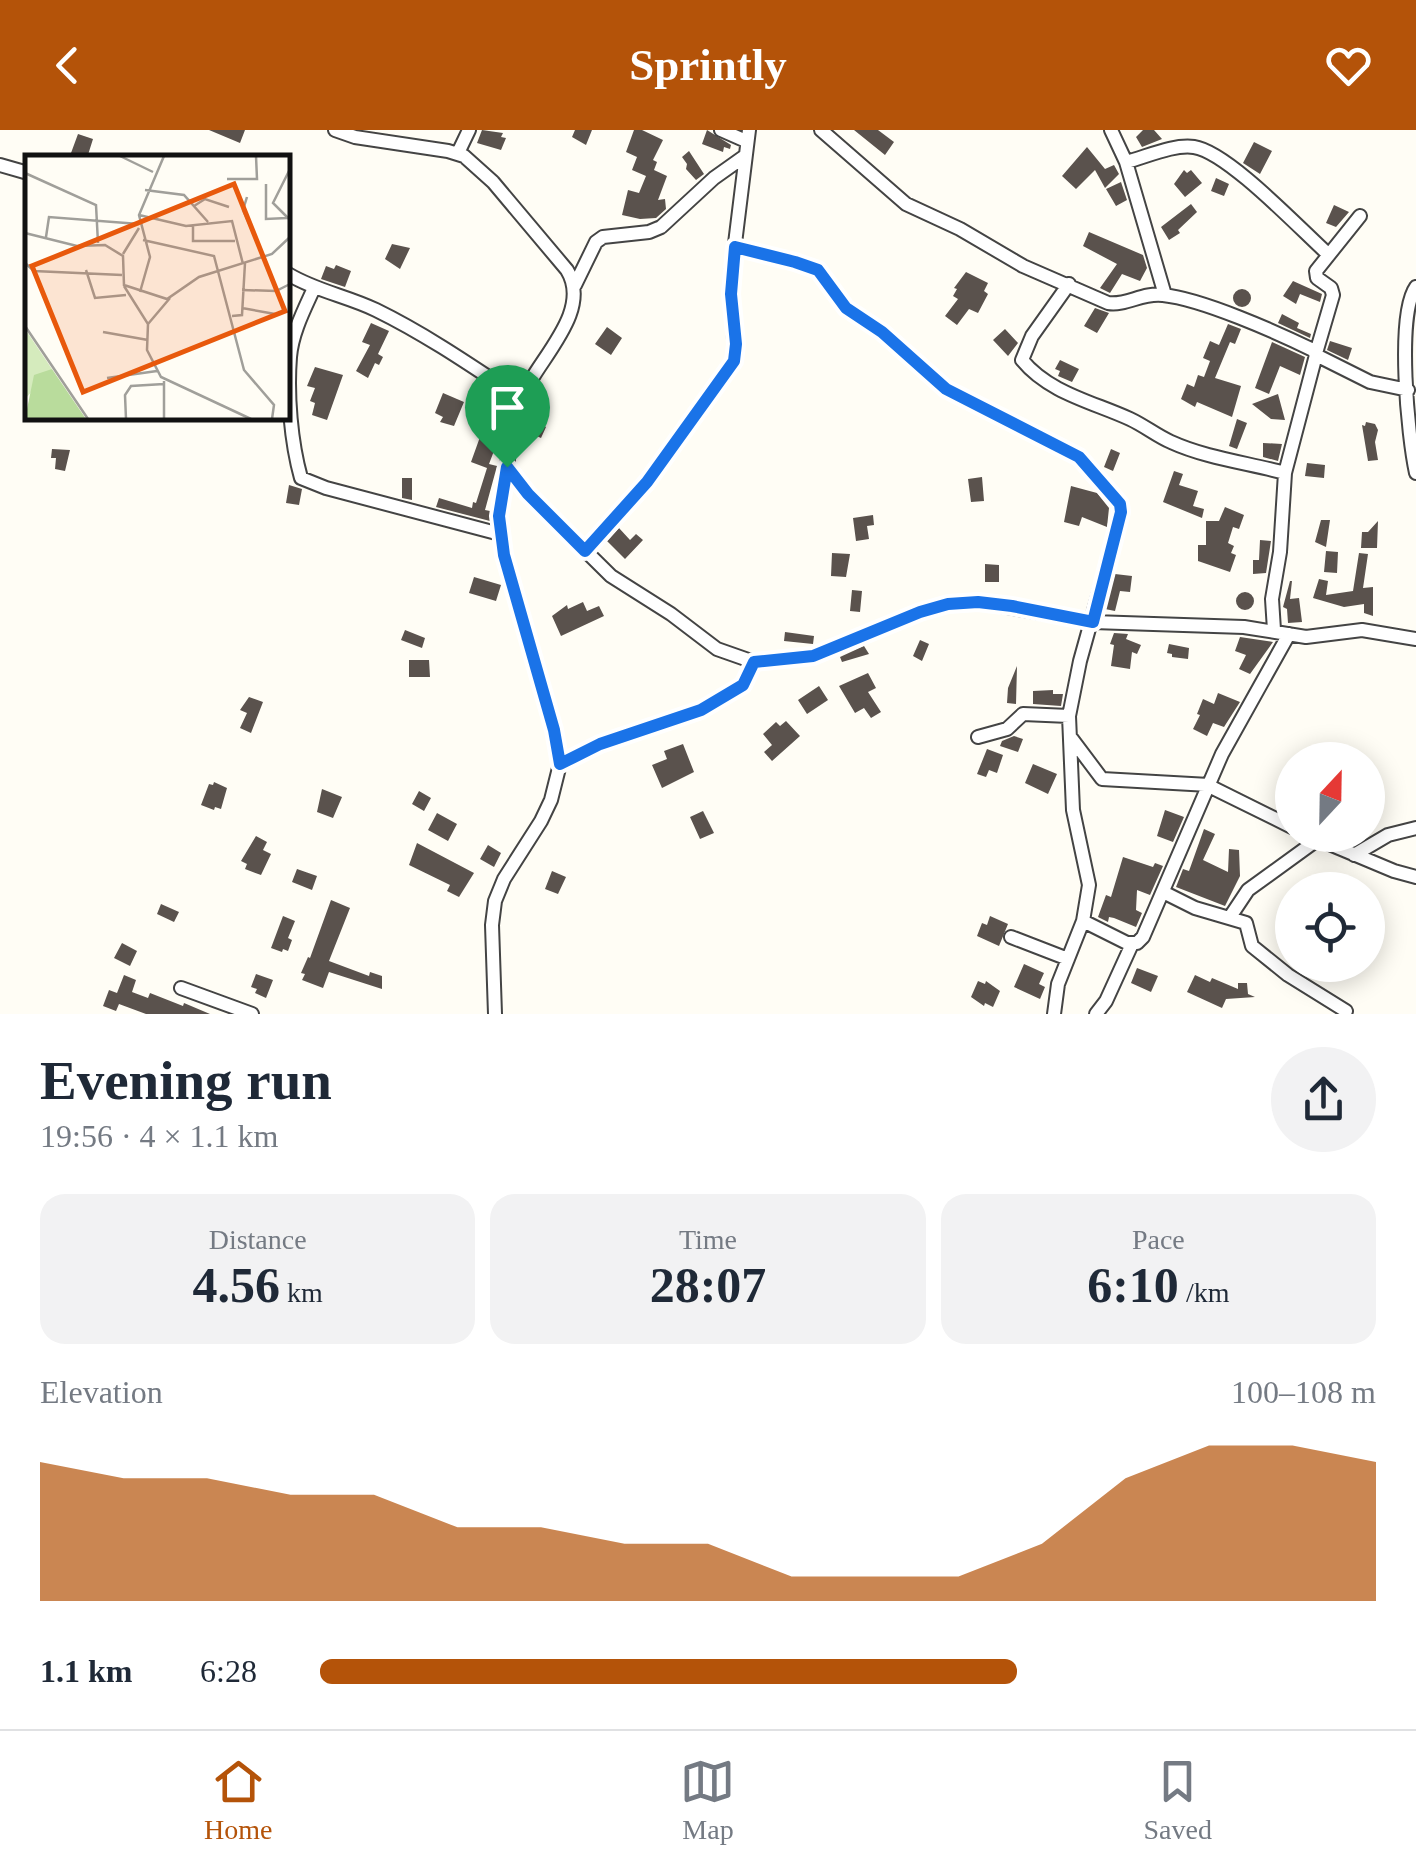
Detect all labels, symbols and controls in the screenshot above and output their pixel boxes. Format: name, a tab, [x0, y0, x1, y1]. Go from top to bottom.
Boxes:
icon: back	[40, 38, 95, 93]
icon: heart	[1321, 38, 1376, 93]
text: Sprintly	[629, 40, 787, 90]
inset map	[25, 155, 290, 420]
pin	[465, 365, 550, 468]
icon: arrive	[480, 380, 535, 435]
north arrow	[1275, 742, 1385, 852]
map controls	[1275, 742, 1385, 982]
button: locate	[1275, 872, 1385, 982]
button: share	[1271, 1047, 1376, 1152]
text: Evening run	[40, 1050, 332, 1111]
text: 19:56 · 4 × 1.1 km	[40, 1118, 278, 1154]
text: Distance	[209, 1224, 307, 1255]
text: Time	[679, 1224, 737, 1255]
text: Pace	[1132, 1224, 1185, 1255]
text: 4.56	[193, 1257, 280, 1313]
text: 28:07	[650, 1257, 766, 1313]
text: 6:10	[1087, 1257, 1179, 1313]
text: km	[280, 1277, 323, 1308]
text: /km	[1179, 1277, 1229, 1308]
text: Elevation	[40, 1374, 163, 1410]
text: 100–108 m	[1231, 1374, 1376, 1410]
text: 1.1 km	[40, 1653, 132, 1689]
text: 6:28	[200, 1653, 257, 1689]
tab: Home	[204, 1754, 272, 1846]
tab: Map	[680, 1754, 735, 1846]
tab: Saved	[1144, 1754, 1212, 1846]

